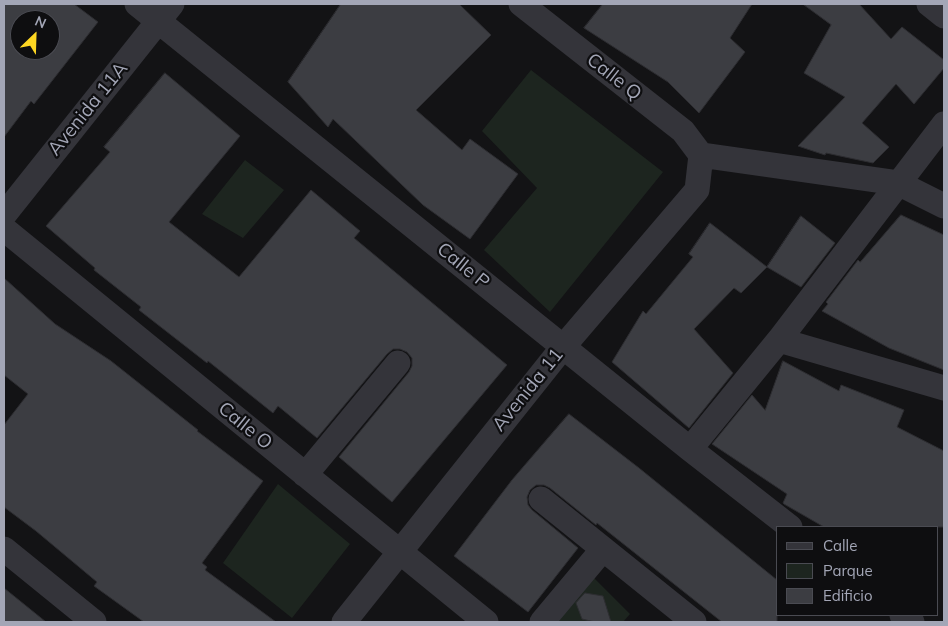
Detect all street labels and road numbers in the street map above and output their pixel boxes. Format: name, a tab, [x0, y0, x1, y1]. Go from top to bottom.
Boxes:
street label: Calle Q	[582, 49, 646, 105]
street label: Avenida 11A	[43, 58, 133, 160]
street label: Calle P	[432, 238, 494, 294]
street label: Avenida 11	[488, 344, 568, 436]
street label: Calle O	[213, 397, 277, 455]

